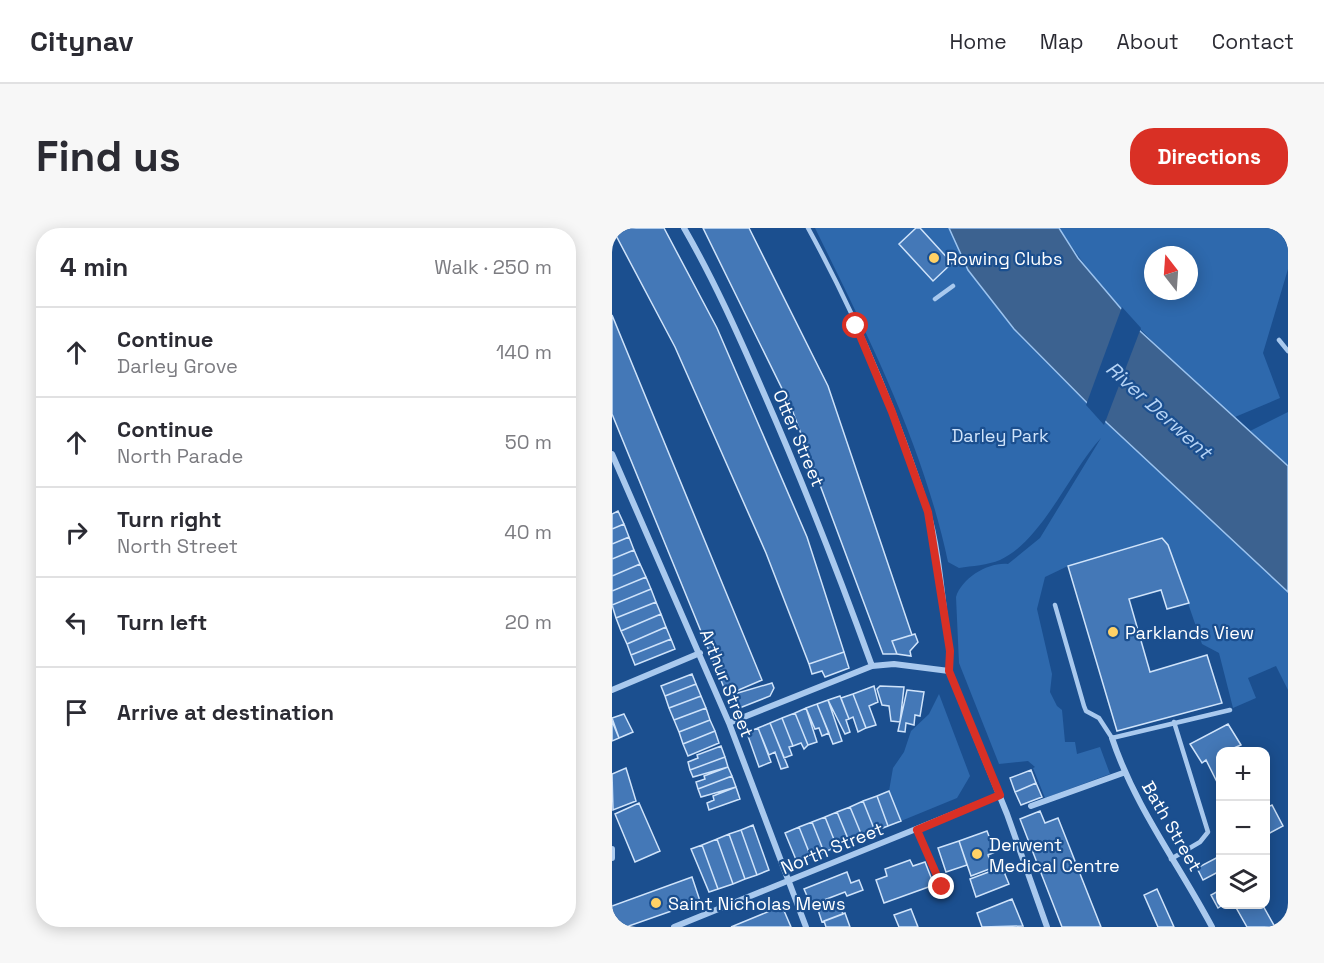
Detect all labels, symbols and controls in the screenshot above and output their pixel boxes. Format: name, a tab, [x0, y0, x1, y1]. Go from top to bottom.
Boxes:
text: Citynav	[30, 23, 134, 59]
text: Home	[949, 28, 1007, 55]
text: Map	[1040, 28, 1084, 55]
text: About	[1117, 28, 1179, 55]
text: Contact	[1212, 28, 1294, 55]
button: Directions	[1130, 128, 1288, 185]
text: Find us	[36, 130, 181, 183]
north arrow	[1144, 246, 1198, 300]
place label: Rowing Clubs	[946, 247, 1062, 270]
text: 4 min	[60, 250, 128, 284]
marker: Rowing Clubs	[927, 251, 941, 265]
text: Walk · 250 m	[434, 254, 552, 280]
route start	[842, 312, 868, 338]
text: Continue	[117, 325, 213, 353]
icon: ahead	[60, 336, 93, 369]
text: 140 m	[496, 339, 552, 365]
text: Darley Grove	[117, 353, 238, 379]
water label: River Derwent	[1101, 356, 1219, 466]
street label: Otter Street	[768, 386, 830, 490]
text: Continue	[117, 415, 213, 443]
park label: Darley Park	[951, 424, 1049, 447]
icon: ahead	[60, 426, 93, 459]
text: 50 m	[505, 429, 552, 455]
text: North Parade	[117, 443, 243, 469]
text: Turn right	[117, 505, 222, 533]
icon: right	[60, 516, 93, 549]
text: 40 m	[504, 519, 552, 545]
text: North Street	[117, 533, 238, 559]
icon: left	[60, 606, 93, 639]
text: Turn left	[117, 608, 207, 636]
text: 20 m	[505, 609, 552, 635]
place label: Parklands View	[1125, 621, 1254, 644]
marker: Parklands View	[1106, 625, 1120, 639]
street label: Arthur Street	[695, 626, 759, 740]
icon: arrive	[60, 696, 93, 729]
text: Arrive at destination	[117, 698, 334, 726]
map controls	[1216, 747, 1270, 909]
button: +	[1216, 747, 1270, 801]
street label: Bath Street	[1137, 777, 1207, 875]
button: −	[1216, 801, 1270, 855]
street label: North Street	[777, 817, 887, 879]
place label: Derwent Medical Centre	[989, 833, 1120, 877]
marker: Derwent Medical Centre	[970, 847, 984, 861]
button: layers	[1216, 855, 1270, 909]
route end	[928, 873, 954, 899]
place label: Saint Nicholas Mews	[668, 892, 845, 915]
marker: Saint Nicholas Mews	[649, 896, 663, 910]

